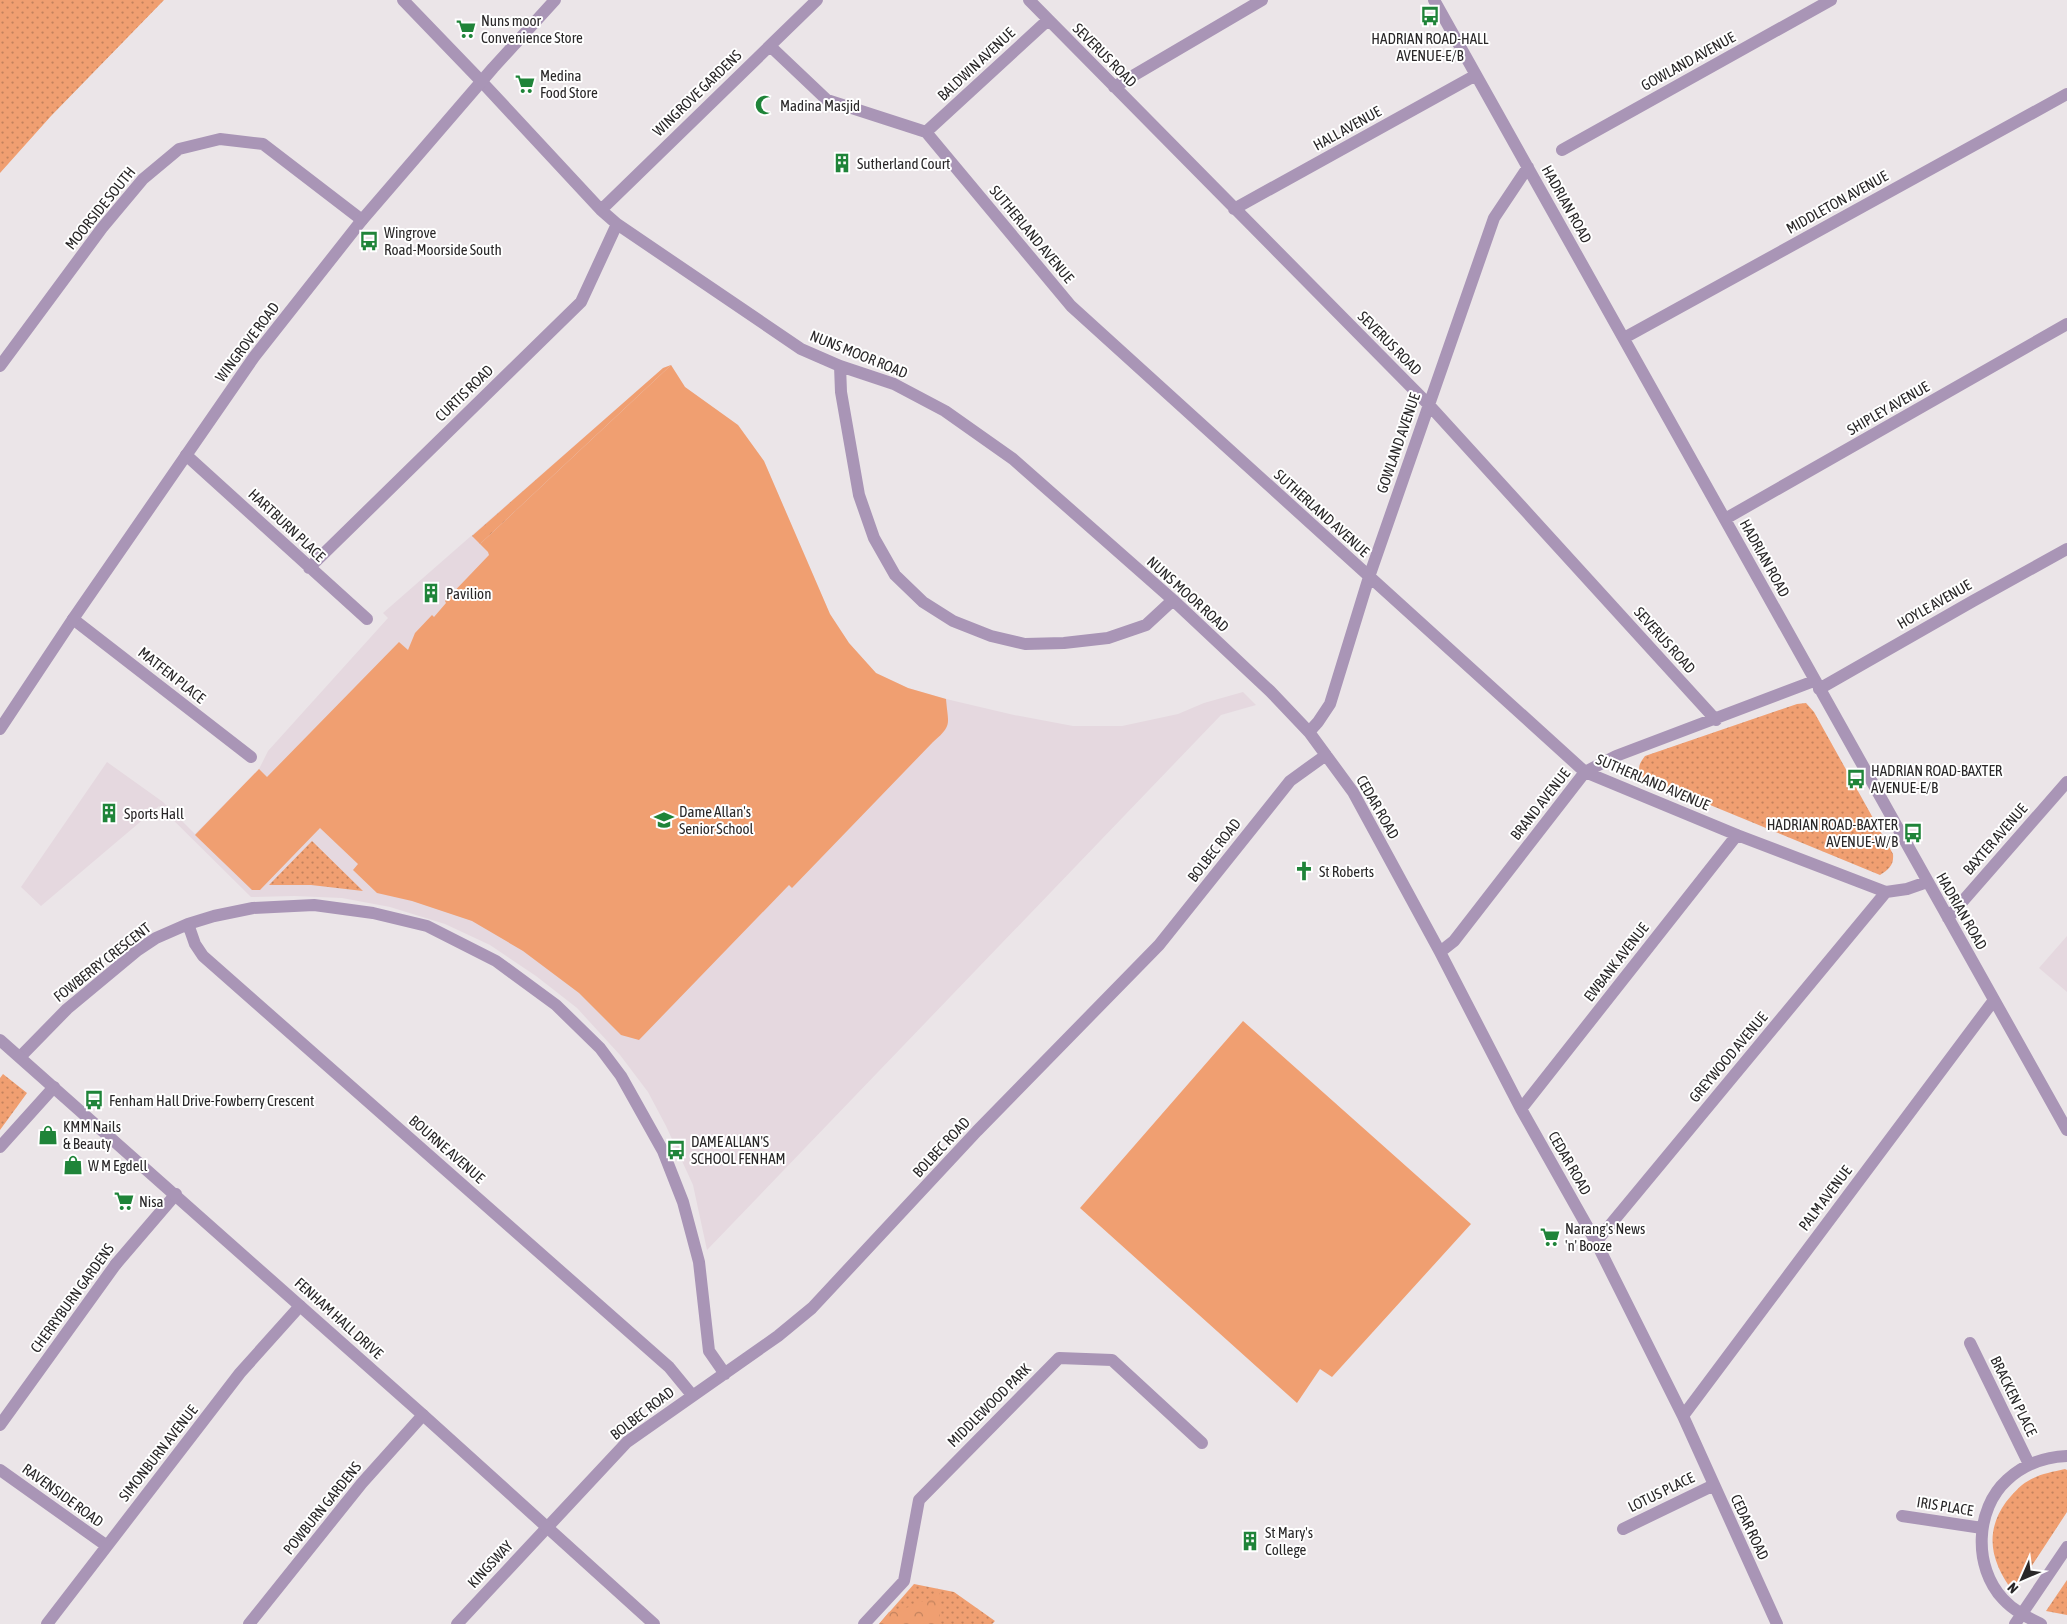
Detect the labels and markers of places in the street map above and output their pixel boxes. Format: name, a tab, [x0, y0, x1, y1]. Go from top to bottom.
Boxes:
bus stop icon: HADRIAN ROAD-HALL AVENUE-E/B	[1419, 5, 1441, 27]
place label: Nuns moor Convenience Store	[481, 12, 583, 46]
supermarket icon: Nuns moor Convenience Store	[455, 18, 477, 40]
place label: HADRIAN ROAD-HALL AVENUE-E/B	[1371, 30, 1489, 64]
place label: Medina Food Store	[540, 67, 598, 101]
supermarket icon: Medina Food Store	[514, 73, 536, 95]
mosque icon: Madina Masjid	[754, 94, 776, 116]
place label: Madina Masjid	[780, 97, 860, 114]
building icon: Sutherland Court	[831, 152, 853, 174]
place label: Sutherland Court	[857, 155, 950, 172]
place label: Wingrove Road-Moorside South	[384, 224, 502, 258]
bus stop icon: Wingrove Road-Moorside South	[358, 230, 380, 252]
building icon: Pavilion	[420, 582, 442, 604]
place label: Pavilion	[446, 585, 491, 602]
place label: HADRIAN ROAD-BAXTER AVENUE-E/B	[1871, 762, 2003, 796]
bus stop icon: HADRIAN ROAD-BAXTER AVENUE-E/B	[1845, 768, 1867, 790]
building icon: Sports Hall	[98, 802, 120, 824]
place label: Dame Allan's Senior School	[679, 803, 754, 837]
place label: Sports Hall	[124, 805, 184, 822]
school or university icon: Dame Allan's Senior School	[653, 809, 675, 831]
place label: HADRIAN ROAD-BAXTER AVENUE-W/B	[1767, 816, 1898, 850]
bus stop icon: HADRIAN ROAD-BAXTER AVENUE-W/B	[1902, 822, 1924, 844]
church icon: St Roberts	[1293, 860, 1315, 882]
place label: St Roberts	[1319, 863, 1374, 880]
bus stop icon: Fenham Hall Drive-Fowberry Crescent	[83, 1089, 105, 1111]
place label: Fenham Hall Drive-Fowberry Crescent	[109, 1092, 314, 1109]
place label: KMM Nails & Beauty	[63, 1118, 121, 1152]
shop icon: KMM Nails & Beauty	[37, 1124, 59, 1146]
place label: DAME ALLAN'S SCHOOL FENHAM	[691, 1133, 786, 1167]
bus stop icon: DAME ALLAN'S SCHOOL FENHAM	[665, 1139, 687, 1161]
shop icon: W M Egdell	[62, 1154, 84, 1176]
place label: W M Egdell	[88, 1157, 147, 1174]
supermarket icon: Nisa	[113, 1190, 135, 1212]
place label: Nisa	[139, 1193, 164, 1210]
place label: Narang's News 'n' Booze	[1565, 1220, 1645, 1254]
supermarket icon: Narang's News 'n' Booze	[1539, 1226, 1561, 1248]
place label: St Mary's College	[1265, 1524, 1313, 1558]
building icon: St Mary's College	[1239, 1530, 1261, 1552]

